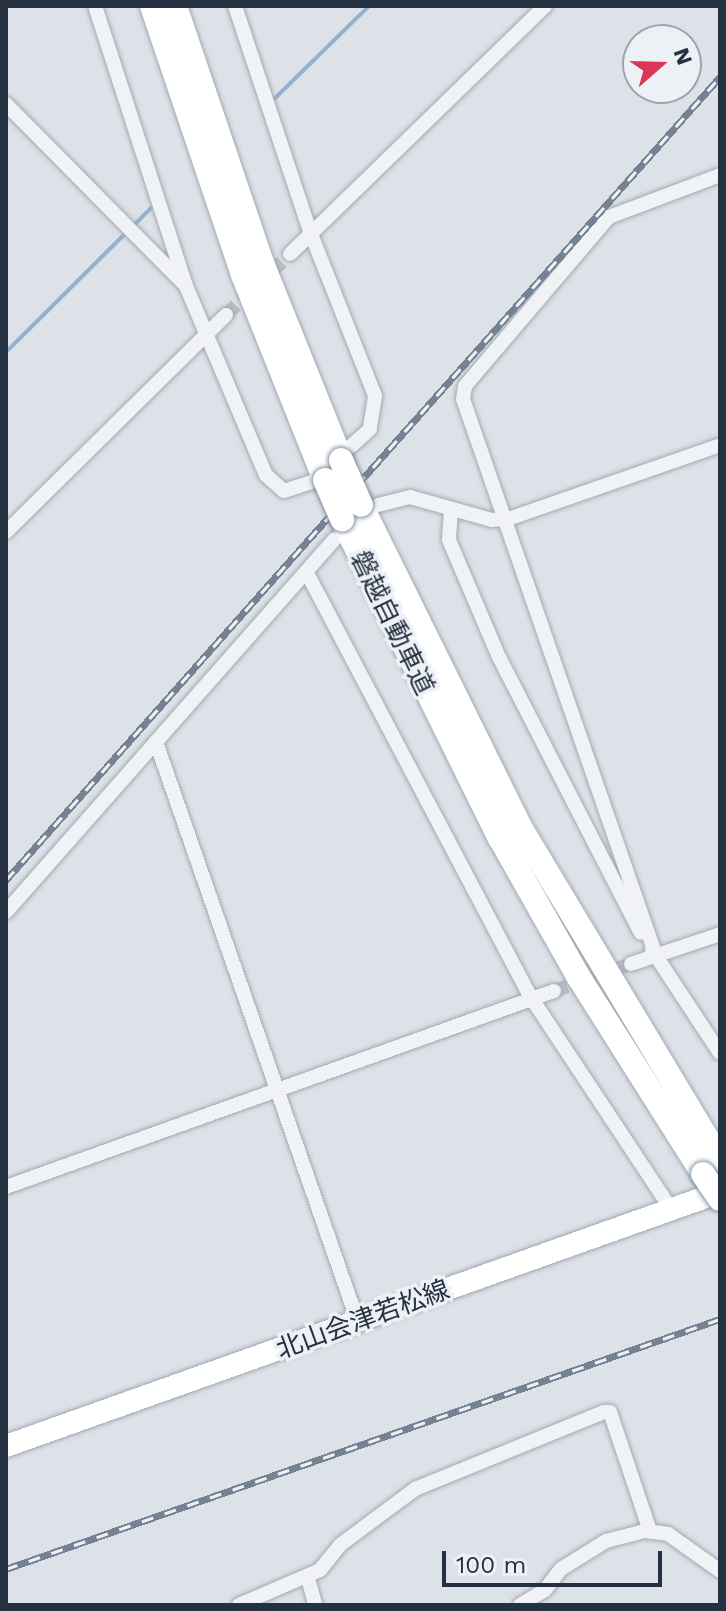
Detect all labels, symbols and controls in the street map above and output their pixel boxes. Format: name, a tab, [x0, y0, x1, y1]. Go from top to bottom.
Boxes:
north arrow	[622, 24, 702, 104]
text: N	[669, 44, 698, 68]
street label: 磐越自動車道	[344, 546, 440, 700]
street label: 北山会津若松線	[272, 1274, 454, 1366]
scale bar	[446, 1535, 666, 1585]
text: 100 m	[456, 1551, 526, 1579]

